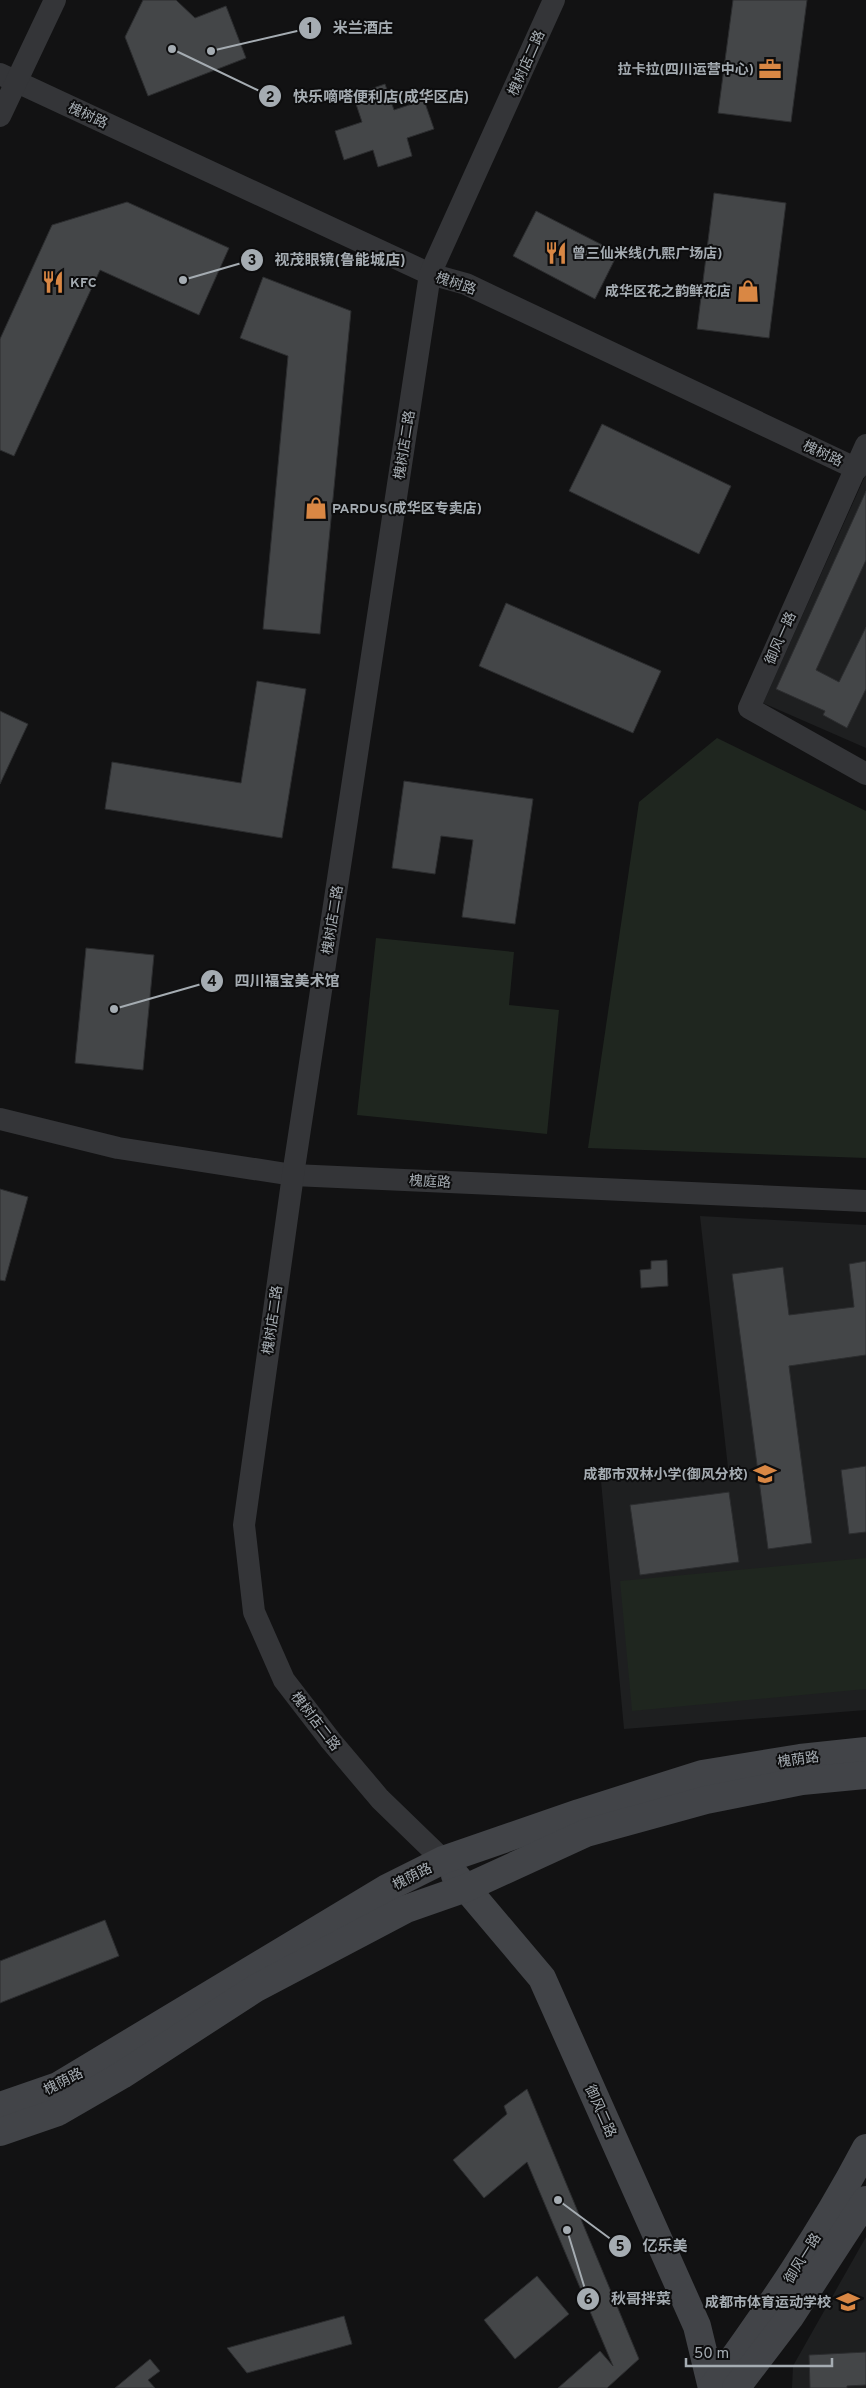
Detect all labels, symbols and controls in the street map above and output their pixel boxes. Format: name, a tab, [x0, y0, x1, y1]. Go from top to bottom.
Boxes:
callout: 米兰酒庄	[298, 13, 403, 43]
text: 1	[307, 20, 313, 39]
text: 米兰酒庄	[333, 20, 393, 39]
street label: 槐树店二路	[504, 28, 549, 99]
office icon: 拉卡拉(四川运营中心)	[757, 56, 783, 82]
place label: 拉卡拉(四川运营中心)	[618, 61, 754, 79]
callout: 快乐嘀嗒便利店(成华区店)	[258, 81, 479, 111]
text: 快乐嘀嗒便利店(成华区店)	[293, 88, 469, 108]
text: 2	[265, 89, 275, 108]
street label: 槐树路	[65, 99, 110, 133]
restaurant icon: 曾三仙米线(九熙广场店)	[543, 240, 569, 266]
callout: 视茂眼镜(鲁能城店)	[240, 245, 416, 275]
place label: 曾三仙米线(九熙广场店)	[572, 245, 722, 263]
text: 视茂眼镜(鲁能城店)	[274, 251, 406, 271]
text: 3	[248, 252, 257, 271]
restaurant icon: KFC	[40, 269, 66, 295]
street label: 槐树路	[433, 269, 478, 299]
place label: KFC	[70, 275, 97, 292]
shop icon: 成华区花之韵鲜花店	[735, 278, 761, 304]
place label: 成华区花之韵鲜花店	[605, 283, 731, 301]
street label: 槐树店二路	[391, 409, 419, 481]
street label: 槐树路	[800, 437, 845, 471]
shop icon: PARDUS(成华区专卖店)	[303, 495, 329, 521]
place label: PARDUS(成华区专卖店)	[332, 500, 482, 518]
street label: 御风一路	[762, 610, 801, 668]
street label: 槐树店二路	[319, 884, 347, 956]
callout: 四川福宝美术馆	[200, 966, 350, 996]
text: 4	[207, 973, 217, 992]
text: 四川福宝美术馆	[234, 973, 340, 992]
street label: 槐庭路	[409, 1172, 451, 1192]
street label: 槐树店二路	[259, 1284, 287, 1356]
school or university icon: 成都市双林小学(御风分校)	[752, 1461, 778, 1487]
place label: 成都市双林小学(御风分校)	[584, 1466, 748, 1484]
street label: 槐树店二路	[287, 1688, 344, 1755]
street label: 槐荫路	[776, 1749, 820, 1772]
street label: 槐荫路	[390, 1860, 435, 1894]
street label: 槐荫路	[41, 2065, 86, 2099]
street label: 御风二路	[580, 2083, 619, 2141]
callout: 亿乐美	[607, 2231, 697, 2261]
street label: 御风一路	[781, 2231, 825, 2287]
text: 5	[615, 2238, 625, 2257]
text: 亿乐美	[642, 2238, 688, 2257]
callout: 秋哥拌菜	[576, 2284, 681, 2314]
school or university icon: 成都市体育运动学校	[835, 2289, 861, 2315]
text: 秋哥拌菜	[611, 2290, 671, 2310]
text: 6	[583, 2291, 593, 2310]
place label: 成都市体育运动学校	[705, 2294, 831, 2312]
scale bar	[686, 2336, 832, 2368]
text: 50 m	[694, 2345, 729, 2364]

